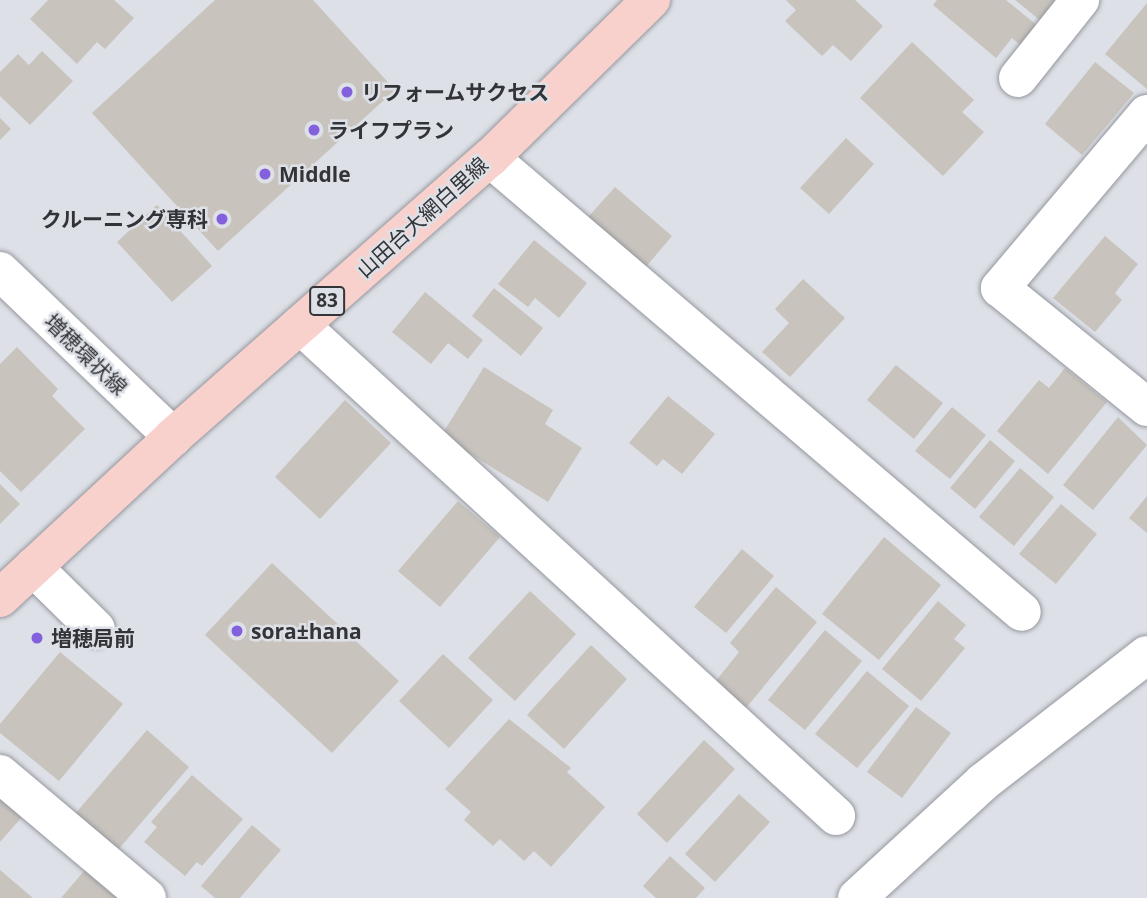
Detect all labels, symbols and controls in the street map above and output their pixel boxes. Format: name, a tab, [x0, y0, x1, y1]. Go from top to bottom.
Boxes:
place label: リフォームサクセス	[361, 79, 550, 105]
marker: リフォームサクセス	[339, 84, 355, 100]
place label: ライフプラン	[328, 117, 454, 143]
marker: ライフプラン	[306, 122, 322, 138]
street label: 山田台大網白里線	[351, 151, 493, 283]
place label: Middle	[279, 161, 351, 187]
marker: Middle	[257, 166, 273, 182]
place label: クルーニング専科	[40, 206, 208, 232]
marker: クルーニング専科	[214, 211, 230, 227]
road number: 83	[308, 286, 346, 316]
street label: 増穂環状線	[39, 308, 133, 400]
place label: sora±hana	[251, 618, 362, 644]
marker: sora±hana	[229, 623, 245, 639]
place label: 増穂局前	[51, 625, 135, 651]
marker: 増穂局前	[29, 630, 45, 646]

